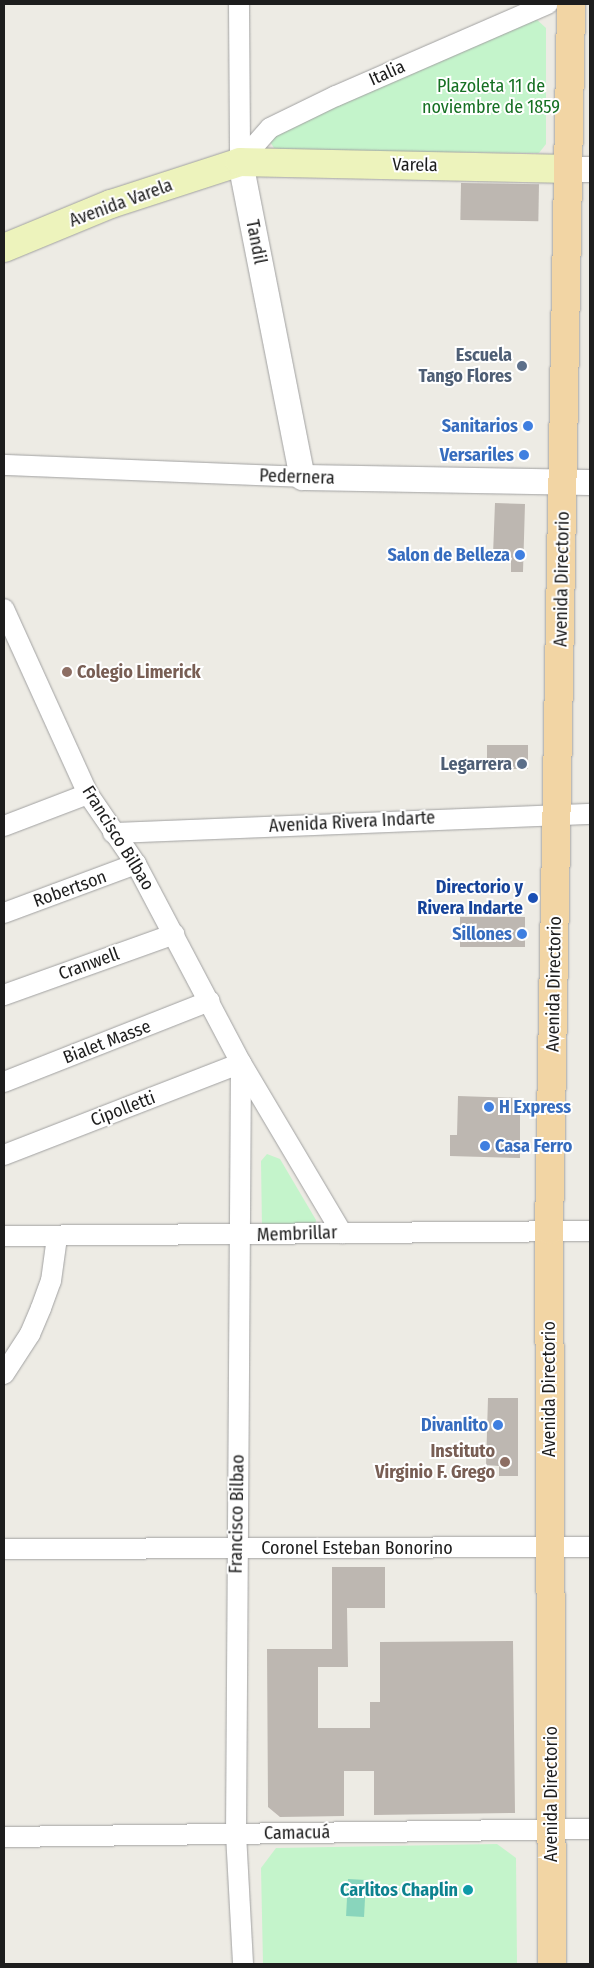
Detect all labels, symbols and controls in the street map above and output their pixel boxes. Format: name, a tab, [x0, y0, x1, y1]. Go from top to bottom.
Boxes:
street label: Italia	[366, 56, 408, 90]
park label: Plazoleta 11 de noviembre de 1859	[422, 76, 560, 118]
street label: Varela	[392, 154, 438, 176]
street label: Avenida Varela	[66, 174, 176, 232]
street label: Tandil	[241, 218, 271, 266]
place label: Escuela Tango Flores	[419, 345, 512, 388]
marker: Escuela Tango Flores	[516, 360, 528, 372]
place label: Sanitarios	[442, 415, 518, 437]
marker: Sanitarios	[522, 420, 534, 432]
place label: Versariles	[440, 444, 514, 466]
marker: Versariles	[518, 449, 530, 461]
street label: Pedernera	[259, 465, 335, 489]
street label: Avenida Directorio	[550, 511, 574, 647]
place label: Salon de Belleza	[387, 544, 510, 566]
marker: Salon de Belleza	[514, 549, 526, 561]
place label: Colegio Limerick	[77, 661, 201, 683]
marker: Colegio Limerick	[61, 666, 73, 678]
place label: Legarrera	[441, 753, 512, 775]
marker: Legarrera	[516, 758, 528, 770]
street label: Francisco Bilbao	[77, 782, 159, 894]
street label: Avenida Rivera Indarte	[268, 807, 436, 837]
street label: Robertson	[30, 866, 110, 912]
place label: Directorio y Rivera Indarte	[417, 877, 523, 920]
marker: Directorio y Rivera Indarte	[527, 892, 539, 904]
street label: Avenida Directorio	[542, 916, 566, 1052]
place label: Sillones	[452, 923, 512, 945]
marker: Sillones	[516, 928, 528, 940]
street label: Cranwell	[56, 943, 122, 985]
street label: Bialet Masse	[60, 1015, 154, 1069]
street label: Cipolletti	[88, 1087, 158, 1131]
place label: H Express	[499, 1096, 571, 1118]
marker: H Express	[483, 1101, 495, 1113]
place label: Casa Ferro	[495, 1135, 572, 1157]
marker: Casa Ferro	[479, 1140, 491, 1152]
street label: Membrillar	[256, 1222, 338, 1246]
street label: Avenida Directorio	[538, 1321, 560, 1457]
place label: Divanlito	[421, 1414, 488, 1436]
marker: Divanlito	[492, 1419, 504, 1431]
place label: Instituto Virginio F. Grego	[375, 1441, 495, 1484]
street label: Francisco Bilbao	[225, 1454, 249, 1574]
marker: Instituto Virginio F. Grego	[499, 1456, 511, 1468]
street label: Coronel Esteban Bonorino	[261, 1537, 453, 1559]
street label: Avenida Directorio	[540, 1726, 562, 1862]
street label: Camacuá	[264, 1822, 330, 1844]
place label: Carlitos Chaplin	[340, 1879, 458, 1901]
marker: Carlitos Chaplin	[462, 1884, 474, 1896]

